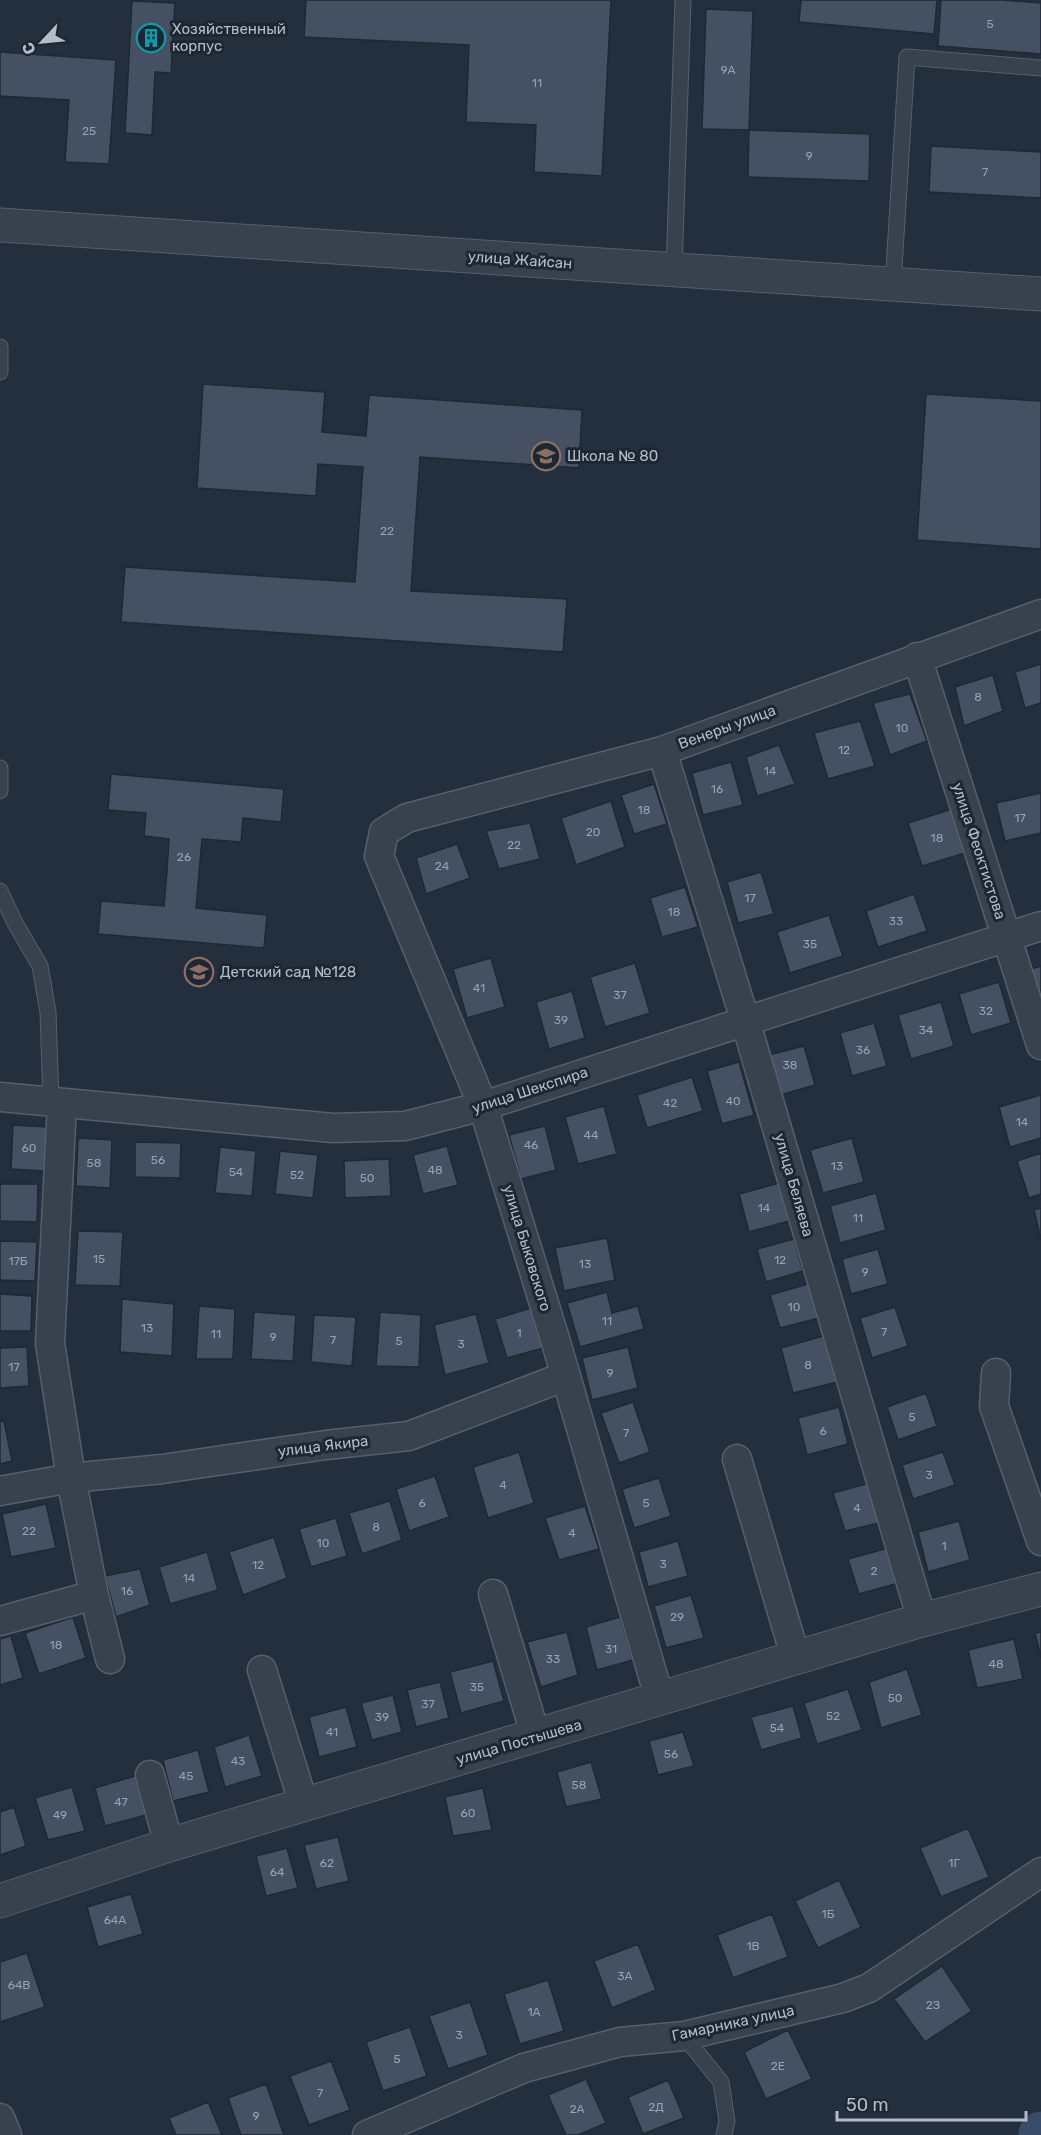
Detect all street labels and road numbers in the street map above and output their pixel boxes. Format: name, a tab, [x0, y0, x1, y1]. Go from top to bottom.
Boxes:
street label: улица Жайсан	[467, 247, 573, 273]
street label: Венеры улица	[676, 701, 778, 753]
street label: улица Феоктистова	[948, 780, 1010, 922]
street label: улица Шекспира	[470, 1063, 590, 1117]
street label: улица Беляева	[771, 1131, 817, 1239]
street label: улица Быковского	[499, 1183, 555, 1313]
street label: улица Якира	[277, 1432, 369, 1460]
street label: улица Постышева	[454, 1715, 584, 1769]
street label: Гамарника улица	[670, 2001, 796, 2045]

